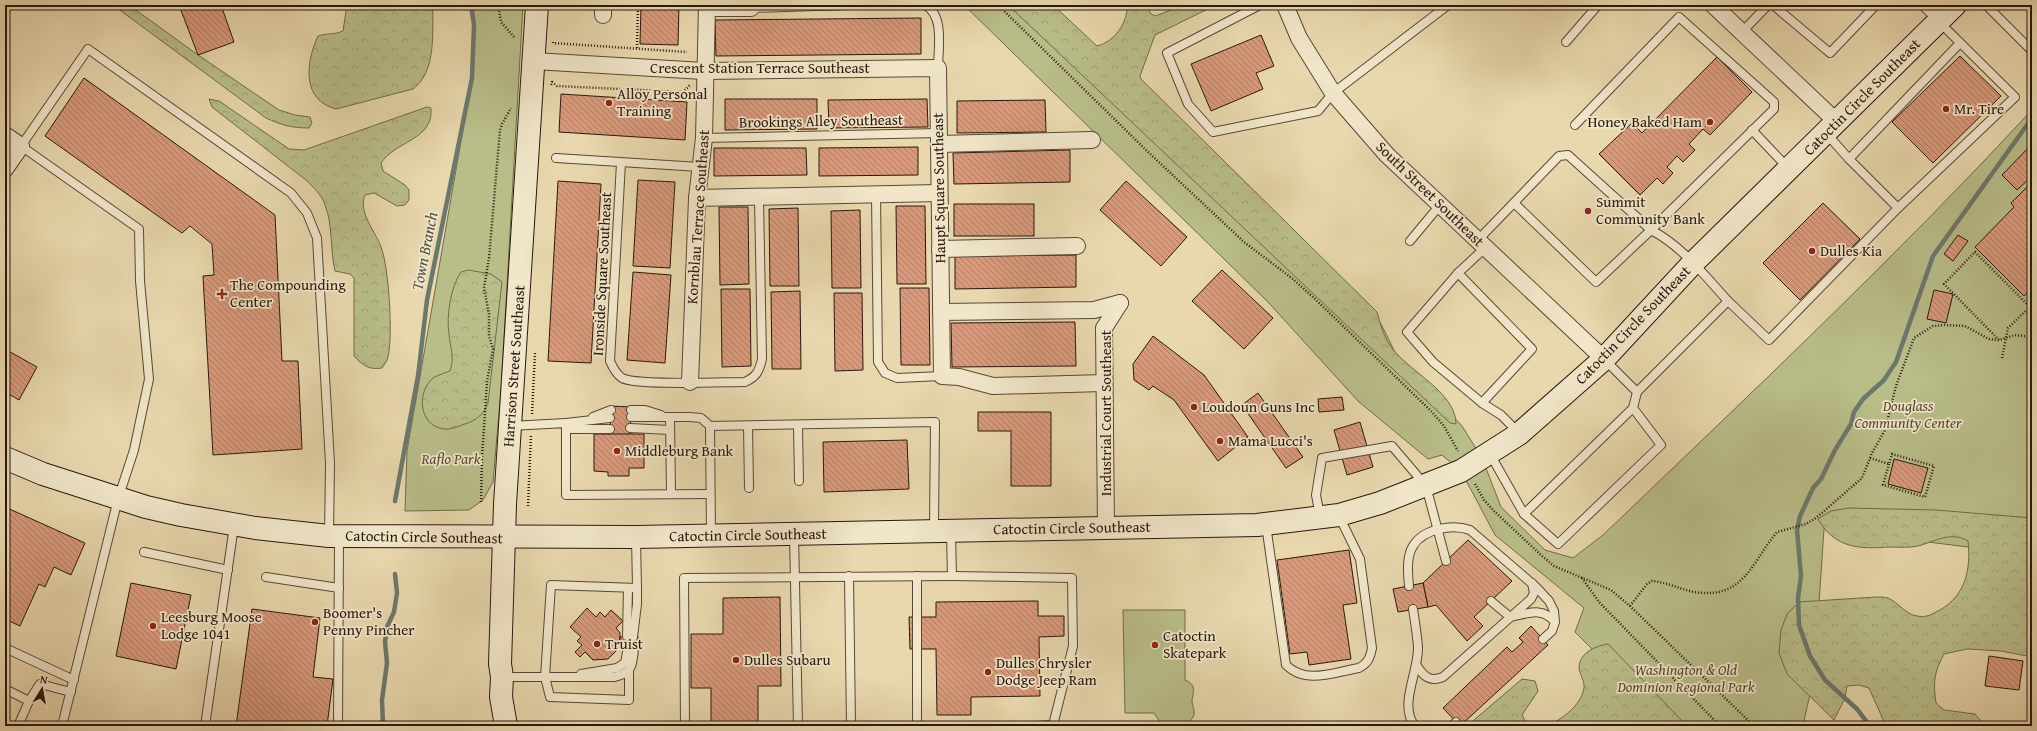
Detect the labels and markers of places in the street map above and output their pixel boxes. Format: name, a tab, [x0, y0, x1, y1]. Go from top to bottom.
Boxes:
place label: Alloy Personal Training	[617, 83, 708, 121]
marker: Alloy Personal Training	[604, 98, 614, 108]
place label: Mr. Tire	[1954, 98, 2004, 119]
marker: Mr. Tire	[1941, 104, 1951, 114]
place label: Honey Baked Ham	[1588, 111, 1703, 132]
marker: Honey Baked Ham	[1705, 117, 1715, 127]
place label: Summit Community Bank	[1596, 191, 1705, 229]
marker: Summit Community Bank	[1583, 206, 1593, 216]
place label: Dulles Kia	[1820, 240, 1882, 261]
marker: Dulles Kia	[1807, 246, 1817, 256]
place label: The Compounding Center	[230, 274, 346, 312]
marker: The Compounding Center	[217, 289, 227, 299]
place label: Loudoun Guns Inc	[1202, 396, 1315, 417]
marker: Loudoun Guns Inc	[1189, 402, 1199, 412]
place label: Mama Lucci's	[1228, 430, 1313, 451]
marker: Mama Lucci's	[1215, 436, 1225, 446]
place label: Middleburg Bank	[625, 440, 734, 461]
marker: Middleburg Bank	[612, 446, 622, 456]
place label: Boomer's Penny Pincher	[323, 602, 415, 640]
place label: Leesburg Moose Lodge 1041	[161, 606, 262, 644]
marker: Boomer's Penny Pincher	[310, 617, 320, 627]
marker: Leesburg Moose Lodge 1041	[148, 621, 158, 631]
place label: Catoctin Skatepark	[1163, 625, 1227, 663]
place label: Truist	[605, 633, 644, 654]
marker: Truist	[592, 639, 602, 649]
marker: Catoctin Skatepark	[1150, 640, 1160, 650]
place label: Dulles Subaru	[744, 649, 831, 670]
place label: Dulles Chrysler Dodge Jeep Ram	[996, 652, 1097, 690]
marker: Dulles Subaru	[731, 655, 741, 665]
marker: Dulles Chrysler Dodge Jeep Ram	[983, 667, 993, 677]

